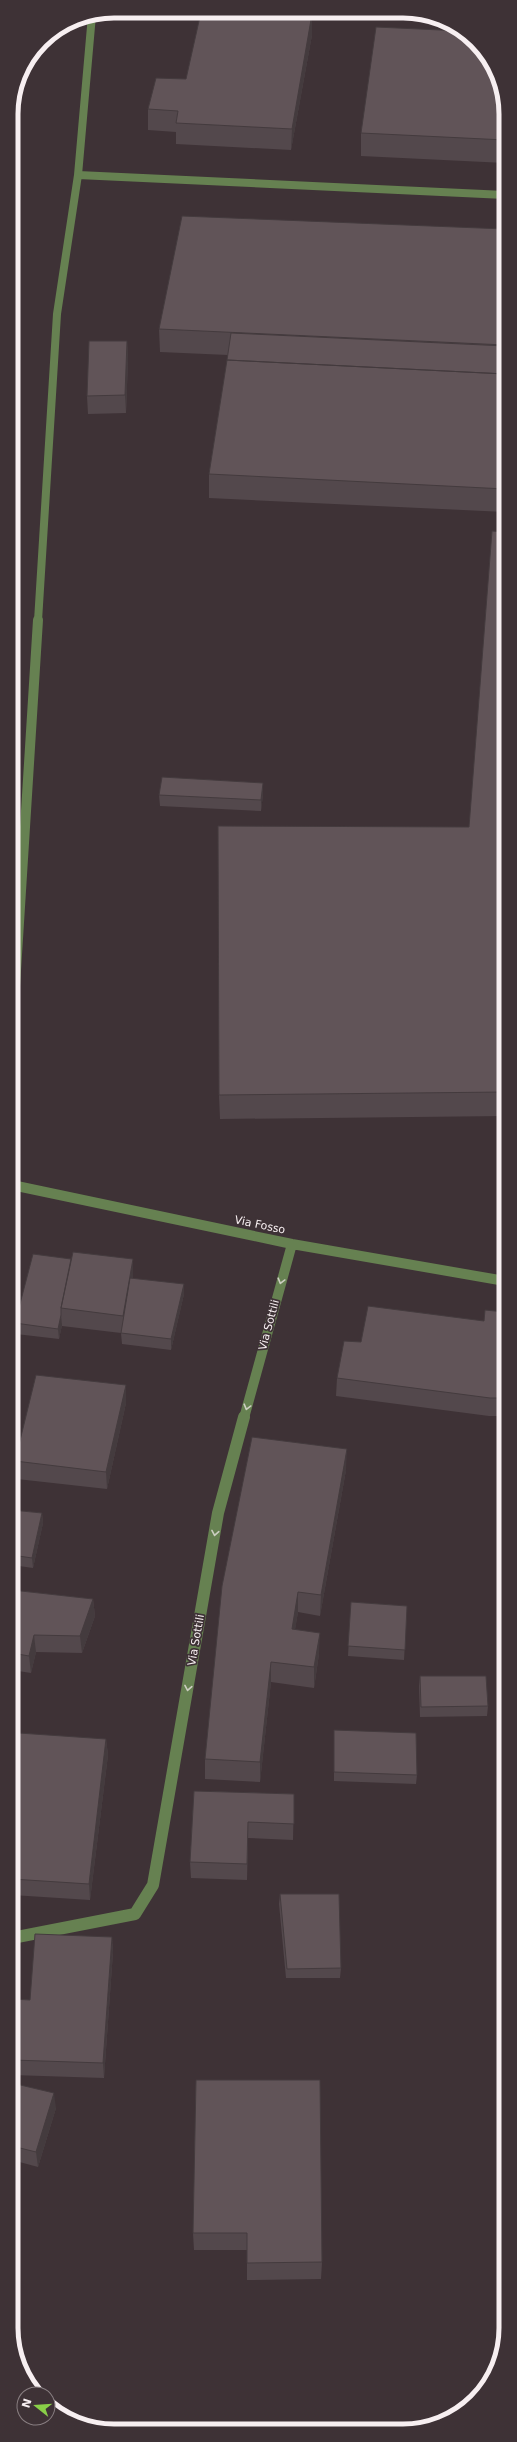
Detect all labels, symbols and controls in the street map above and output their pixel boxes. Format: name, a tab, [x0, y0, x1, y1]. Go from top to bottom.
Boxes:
street label: Via Fosso	[233, 1213, 287, 1237]
one-way arrow	[277, 1278, 285, 1285]
street label: Via Sottili	[256, 1298, 282, 1352]
one-way arrow	[243, 1403, 252, 1410]
one-way arrow	[211, 1530, 219, 1536]
street label: Via Sottili	[185, 1613, 207, 1667]
one-way arrow	[184, 1685, 192, 1692]
north arrow	[16, 2386, 56, 2426]
text: N	[19, 2397, 34, 2410]

